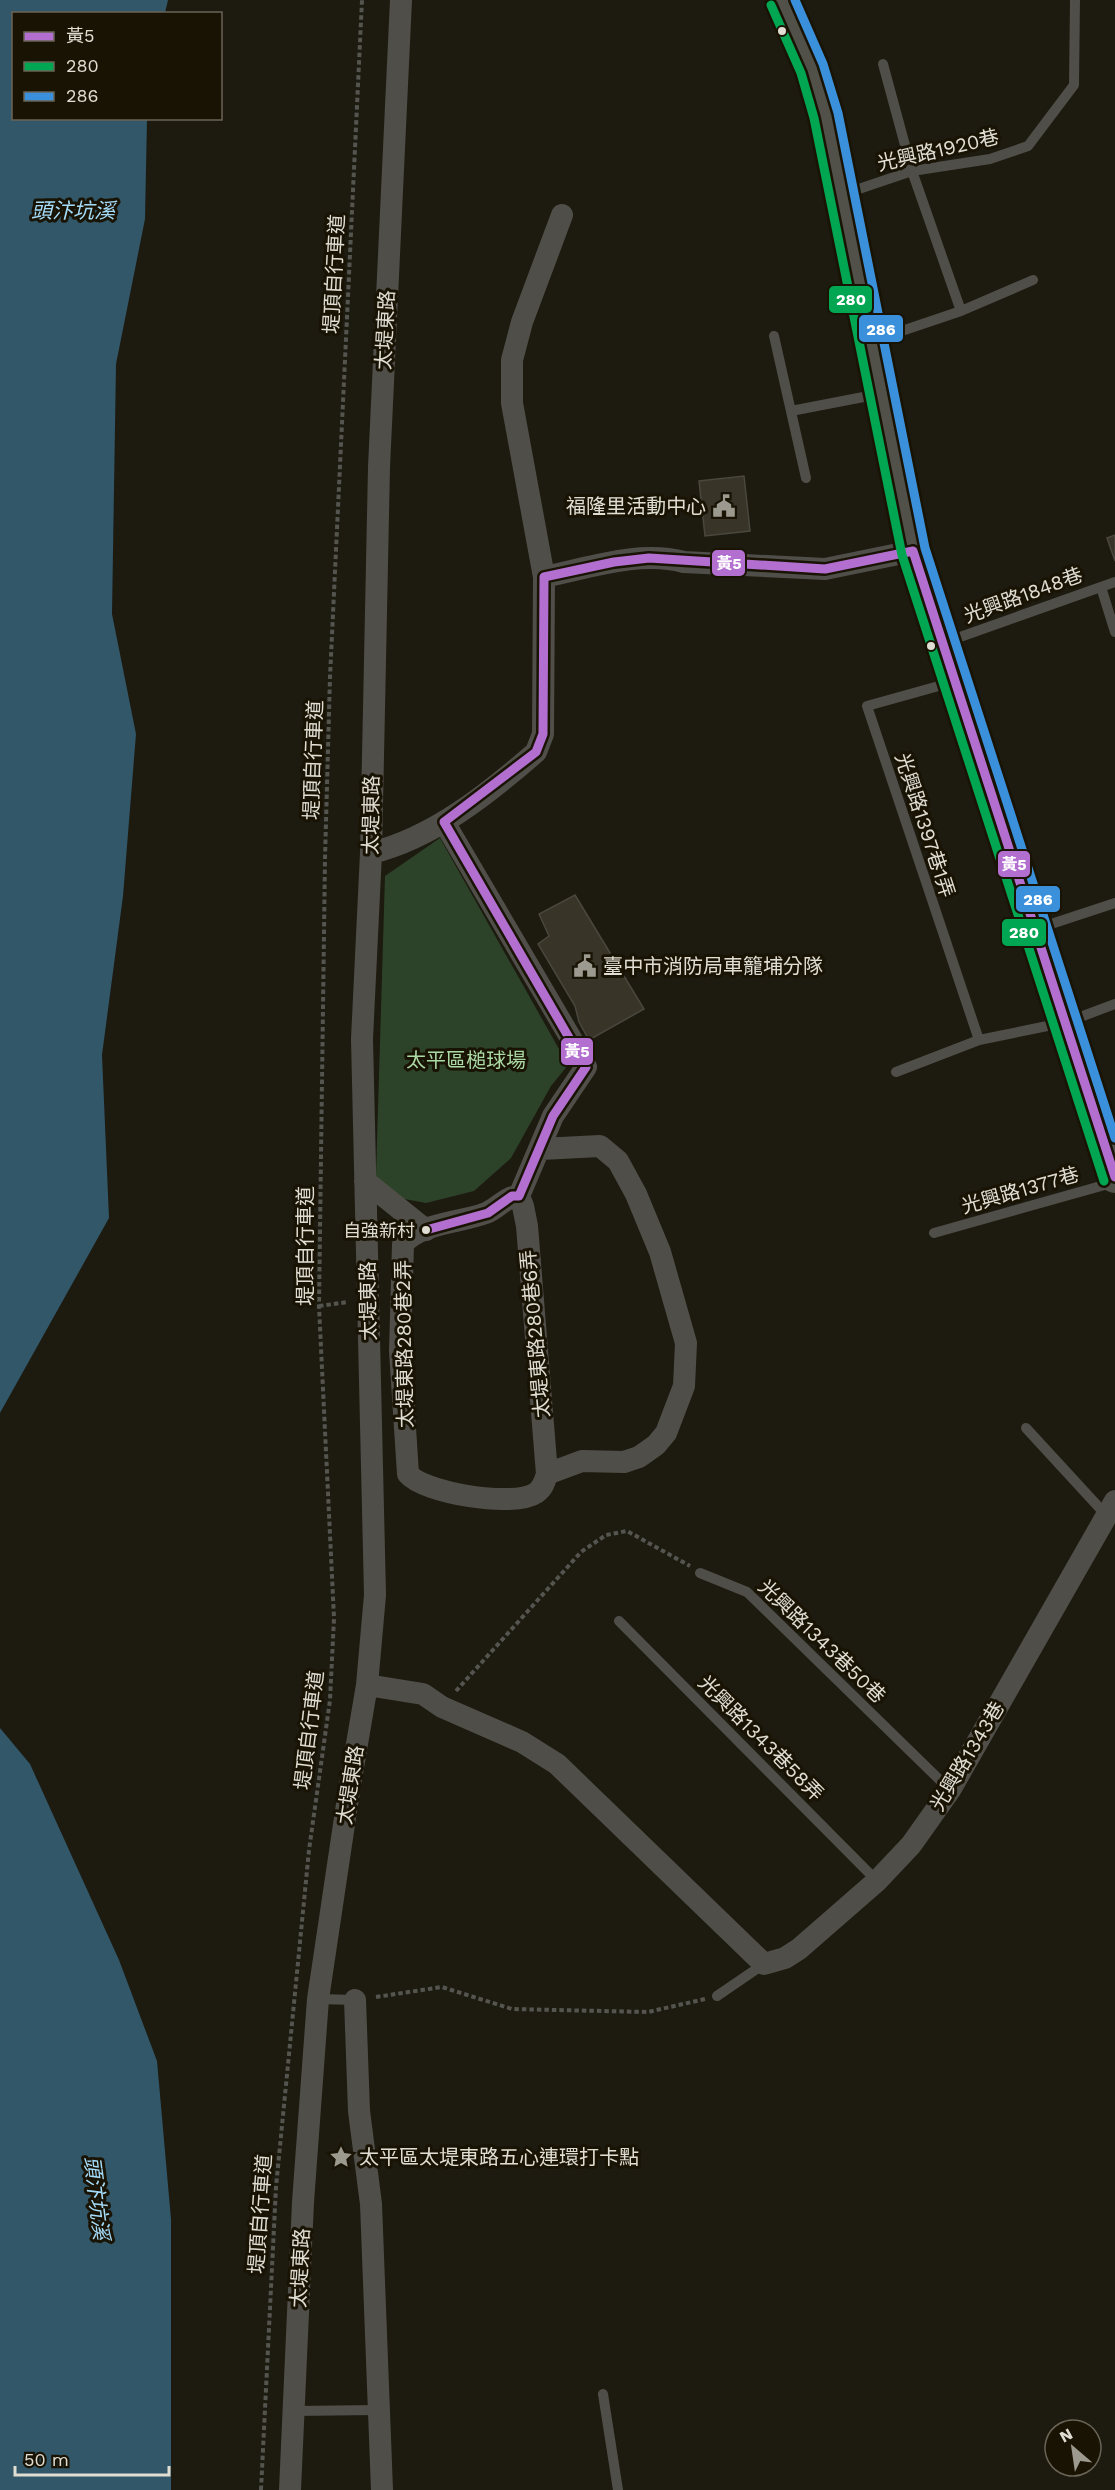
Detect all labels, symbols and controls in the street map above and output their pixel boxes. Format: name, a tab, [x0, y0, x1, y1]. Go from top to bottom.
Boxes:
legend	[12, 12, 222, 120]
text: 黃5	[66, 25, 94, 46]
unlabelled marker	[776, 25, 788, 37]
text: 280	[66, 55, 99, 76]
text: 286	[66, 85, 99, 106]
street label: 光興路1920巷	[875, 124, 1001, 176]
water label: 頭汴坑溪	[31, 198, 118, 223]
street label: 堤頂自行車道	[319, 213, 349, 335]
line badge: 280	[828, 285, 873, 314]
street label: 太堤東路	[371, 289, 399, 371]
text: 280	[836, 290, 866, 309]
line badge: 286	[858, 314, 904, 343]
text: 286	[866, 320, 896, 339]
public building icon: 福隆里活動中心	[711, 493, 737, 519]
place label: 福隆里活動中心	[566, 494, 706, 518]
line badge: 黃5	[711, 549, 746, 577]
text: 黃5	[716, 554, 742, 573]
street label: 光興路1848巷	[960, 562, 1086, 628]
unlabelled marker	[925, 640, 937, 652]
street label: 堤頂自行車道	[299, 700, 327, 820]
street label: 光興路1397巷1弄	[890, 750, 960, 900]
street label: 太堤東路	[358, 775, 384, 855]
line badge: 黃5	[997, 850, 1031, 878]
text: 黃5	[1001, 855, 1027, 874]
line badge: 286	[1015, 885, 1061, 913]
text: 286	[1023, 890, 1053, 909]
line badge: 280	[1001, 918, 1047, 947]
text: 280	[1009, 923, 1039, 942]
public building icon: 臺中市消防局車籠埔分隊	[572, 953, 598, 979]
place label: 臺中市消防局車籠埔分隊	[603, 954, 823, 978]
line badge: 黃5	[560, 1037, 594, 1066]
text: 黃5	[564, 1042, 590, 1061]
park label: 太平區槌球場	[406, 1048, 526, 1072]
street label: 光興路1377巷	[958, 1162, 1082, 1218]
street label: 堤頂自行車道	[293, 1186, 317, 1306]
place label: 自強新村	[343, 1220, 415, 1241]
marker: 自強新村	[420, 1224, 432, 1236]
street label: 太堤東路280巷6弄	[516, 1249, 554, 1419]
street label: 太堤東路280巷2弄	[391, 1260, 417, 1428]
street label: 太堤東路	[355, 1261, 381, 1341]
street label: 光興路1343巷50巷	[753, 1574, 891, 1708]
street label: 堤頂自行車道	[290, 1669, 328, 1791]
street label: 光興路1343巷58弄	[693, 1670, 829, 1806]
street label: 光興路1343巷	[925, 1697, 1009, 1815]
street label: 太堤東路	[332, 1744, 368, 1826]
place icon: 太平區太堤東路五心連環打卡點	[328, 2144, 354, 2170]
place label: 太平區太堤東路五心連環打卡點	[359, 2145, 639, 2169]
street label: 堤頂自行車道	[244, 2153, 276, 2275]
water label: 頭汴坑溪	[79, 2155, 115, 2244]
street label: 太堤東路	[286, 2227, 314, 2309]
north arrow	[1043, 2418, 1103, 2478]
text: N	[1056, 2424, 1076, 2447]
scale bar	[15, 2439, 170, 2477]
text: 50 m	[24, 2449, 69, 2470]

